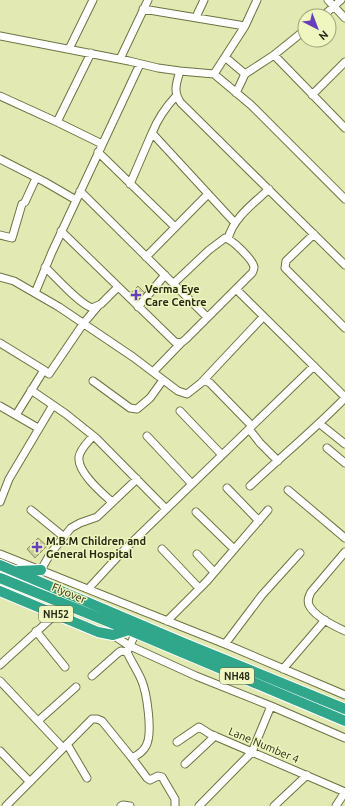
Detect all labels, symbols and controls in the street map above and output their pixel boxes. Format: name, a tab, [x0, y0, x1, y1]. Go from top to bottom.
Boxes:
north arrow	[297, 8, 337, 48]
text: N	[317, 28, 331, 43]
place label: Verma Eye Care Centre	[145, 283, 207, 308]
marker: Verma Eye Care Centre	[130, 289, 142, 301]
place label: M.B.M Children and General Hospital	[46, 535, 146, 560]
marker: M.B.M Children and General Hospital	[31, 541, 43, 553]
street label: Flyover	[50, 580, 89, 606]
road number: NH52	[39, 606, 73, 622]
road number: NH48	[220, 668, 254, 684]
street label: Lane Number 4	[227, 725, 301, 765]

